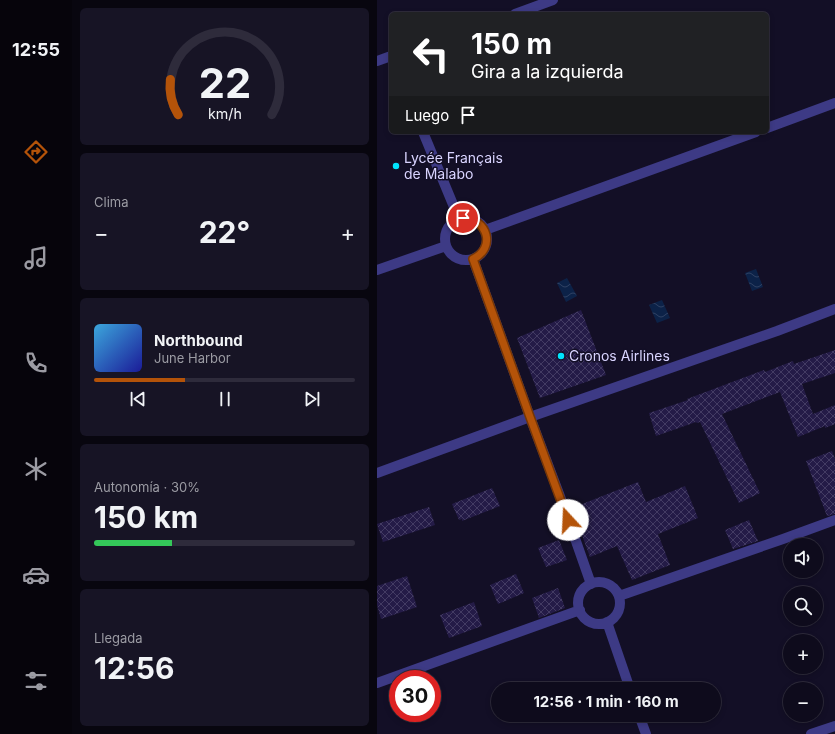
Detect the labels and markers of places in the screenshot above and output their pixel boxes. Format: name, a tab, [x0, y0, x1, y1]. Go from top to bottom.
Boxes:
place label: Lycée Français de Malabo	[404, 149, 503, 182]
marker: Lycée Français de Malabo	[391, 161, 401, 171]
pin	[446, 201, 480, 235]
place label: Cronos Airlines	[569, 347, 670, 364]
marker: Cronos Airlines	[556, 351, 566, 361]

